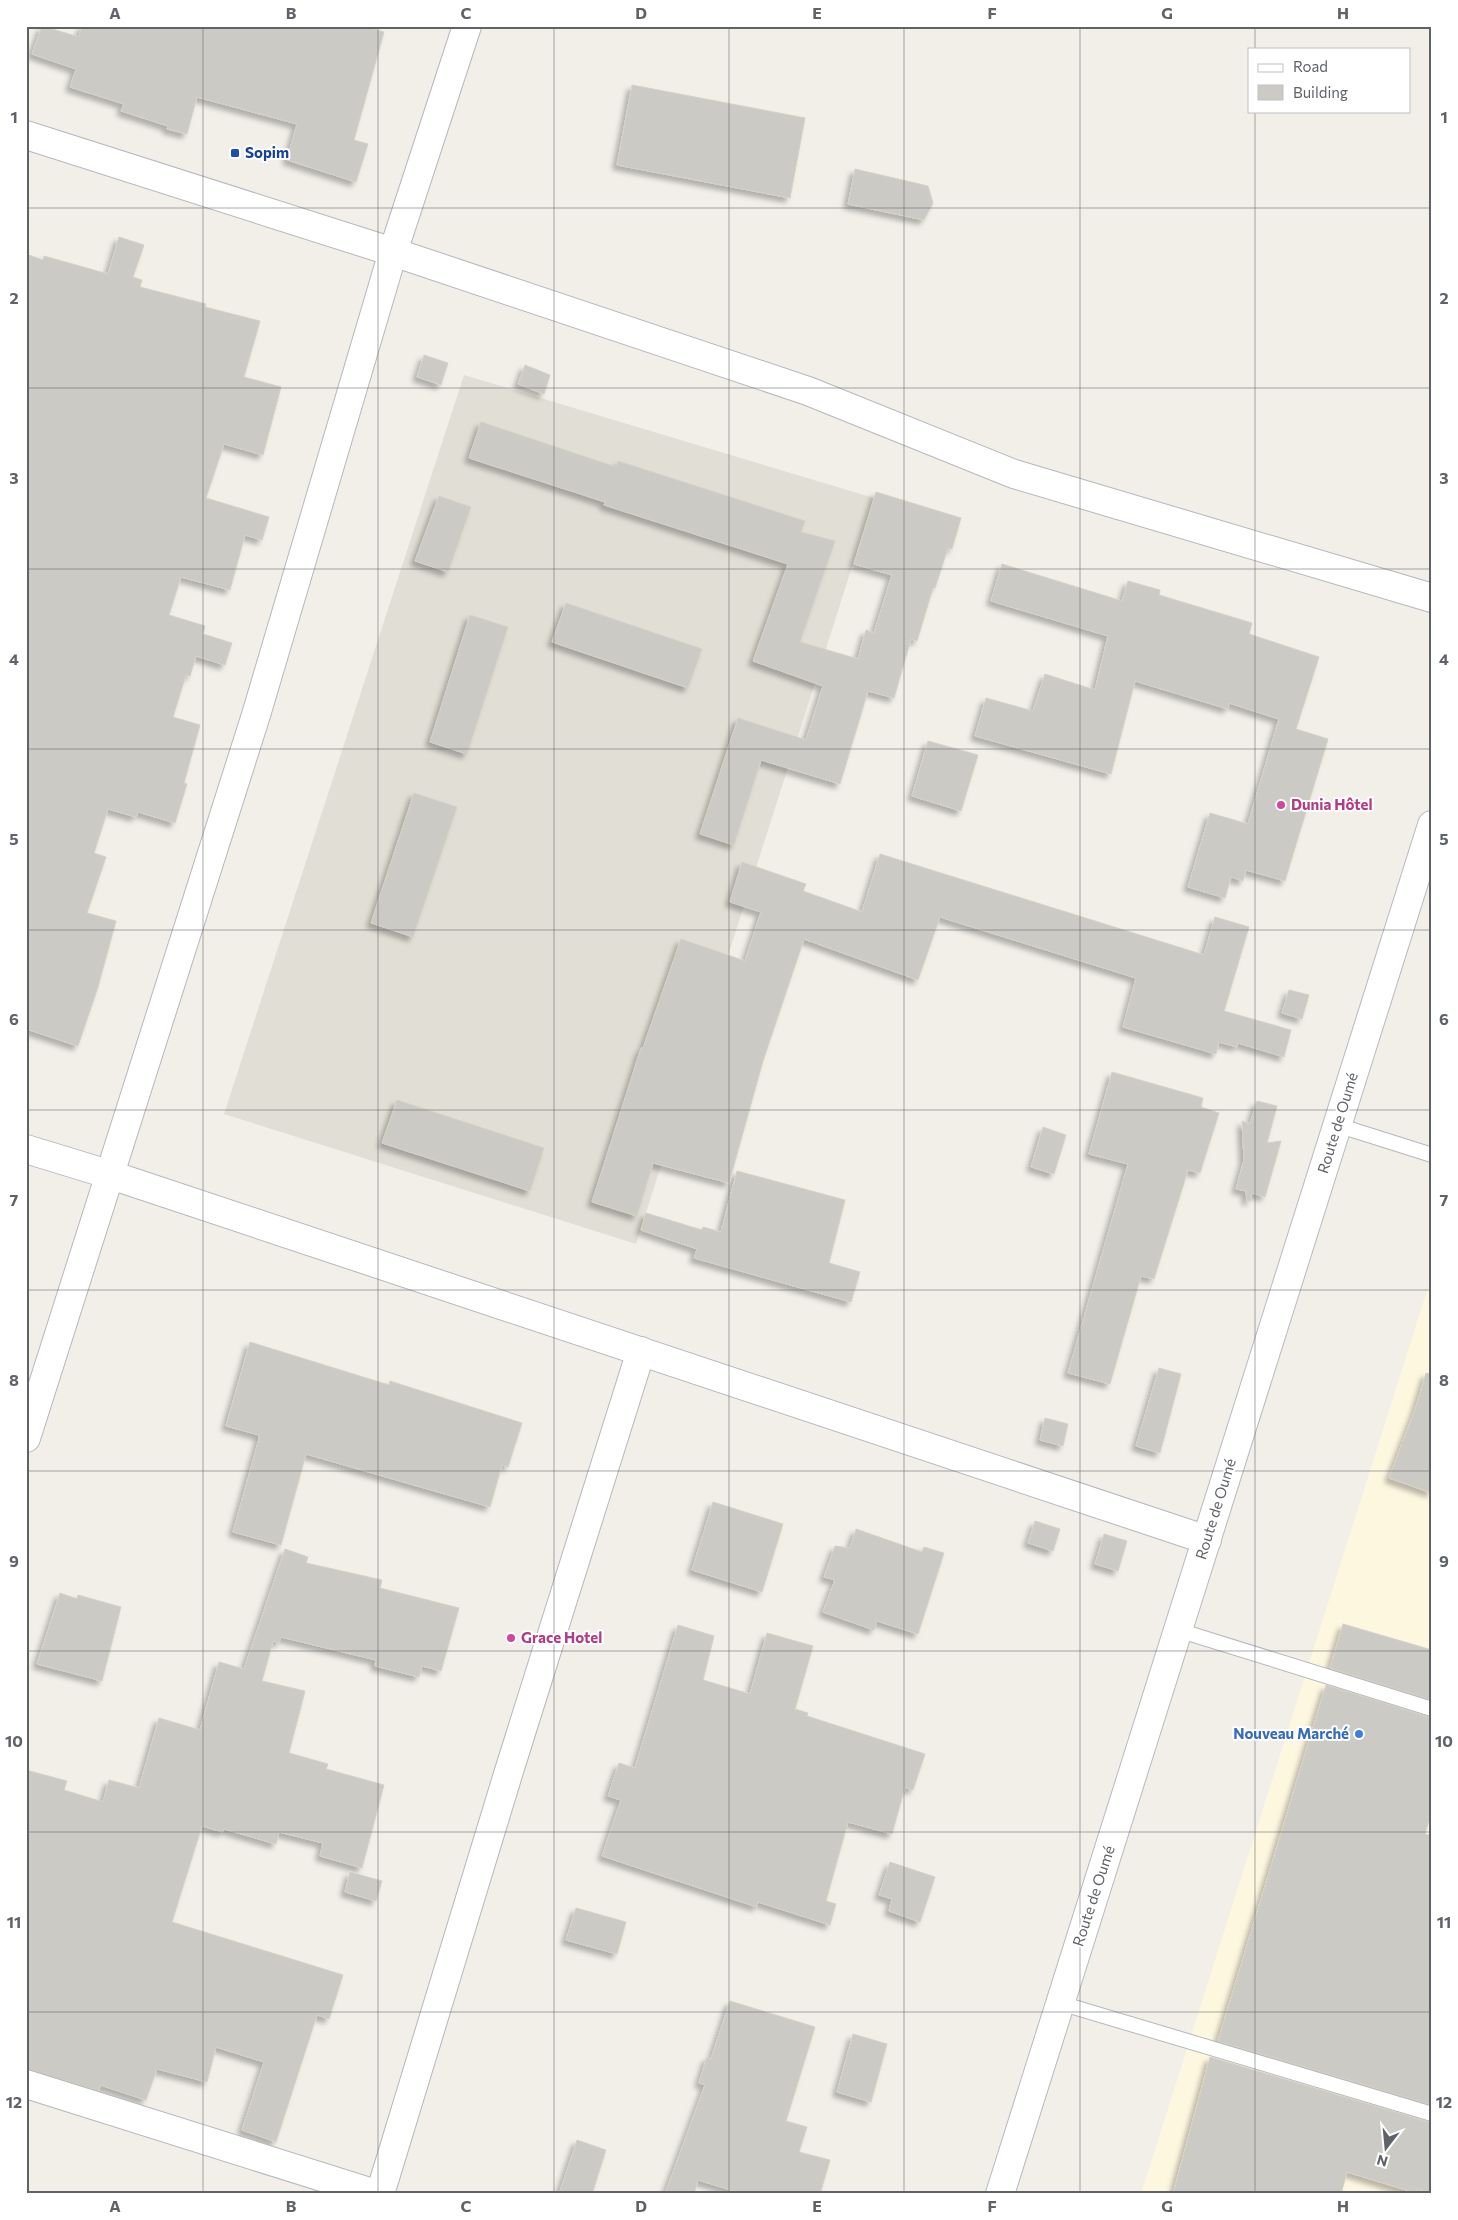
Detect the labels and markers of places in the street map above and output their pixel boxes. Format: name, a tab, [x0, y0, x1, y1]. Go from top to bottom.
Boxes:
place label: Sopim	[245, 143, 289, 161]
marker: Sopim	[229, 147, 241, 159]
place label: Dunia Hôtel	[1291, 795, 1373, 813]
marker: Dunia Hôtel	[1275, 799, 1287, 811]
place label: Grace Hotel	[521, 1628, 602, 1646]
marker: Grace Hotel	[505, 1632, 517, 1644]
place label: Nouveau Marché	[1233, 1724, 1349, 1742]
marker: Nouveau Marché	[1353, 1728, 1365, 1740]

